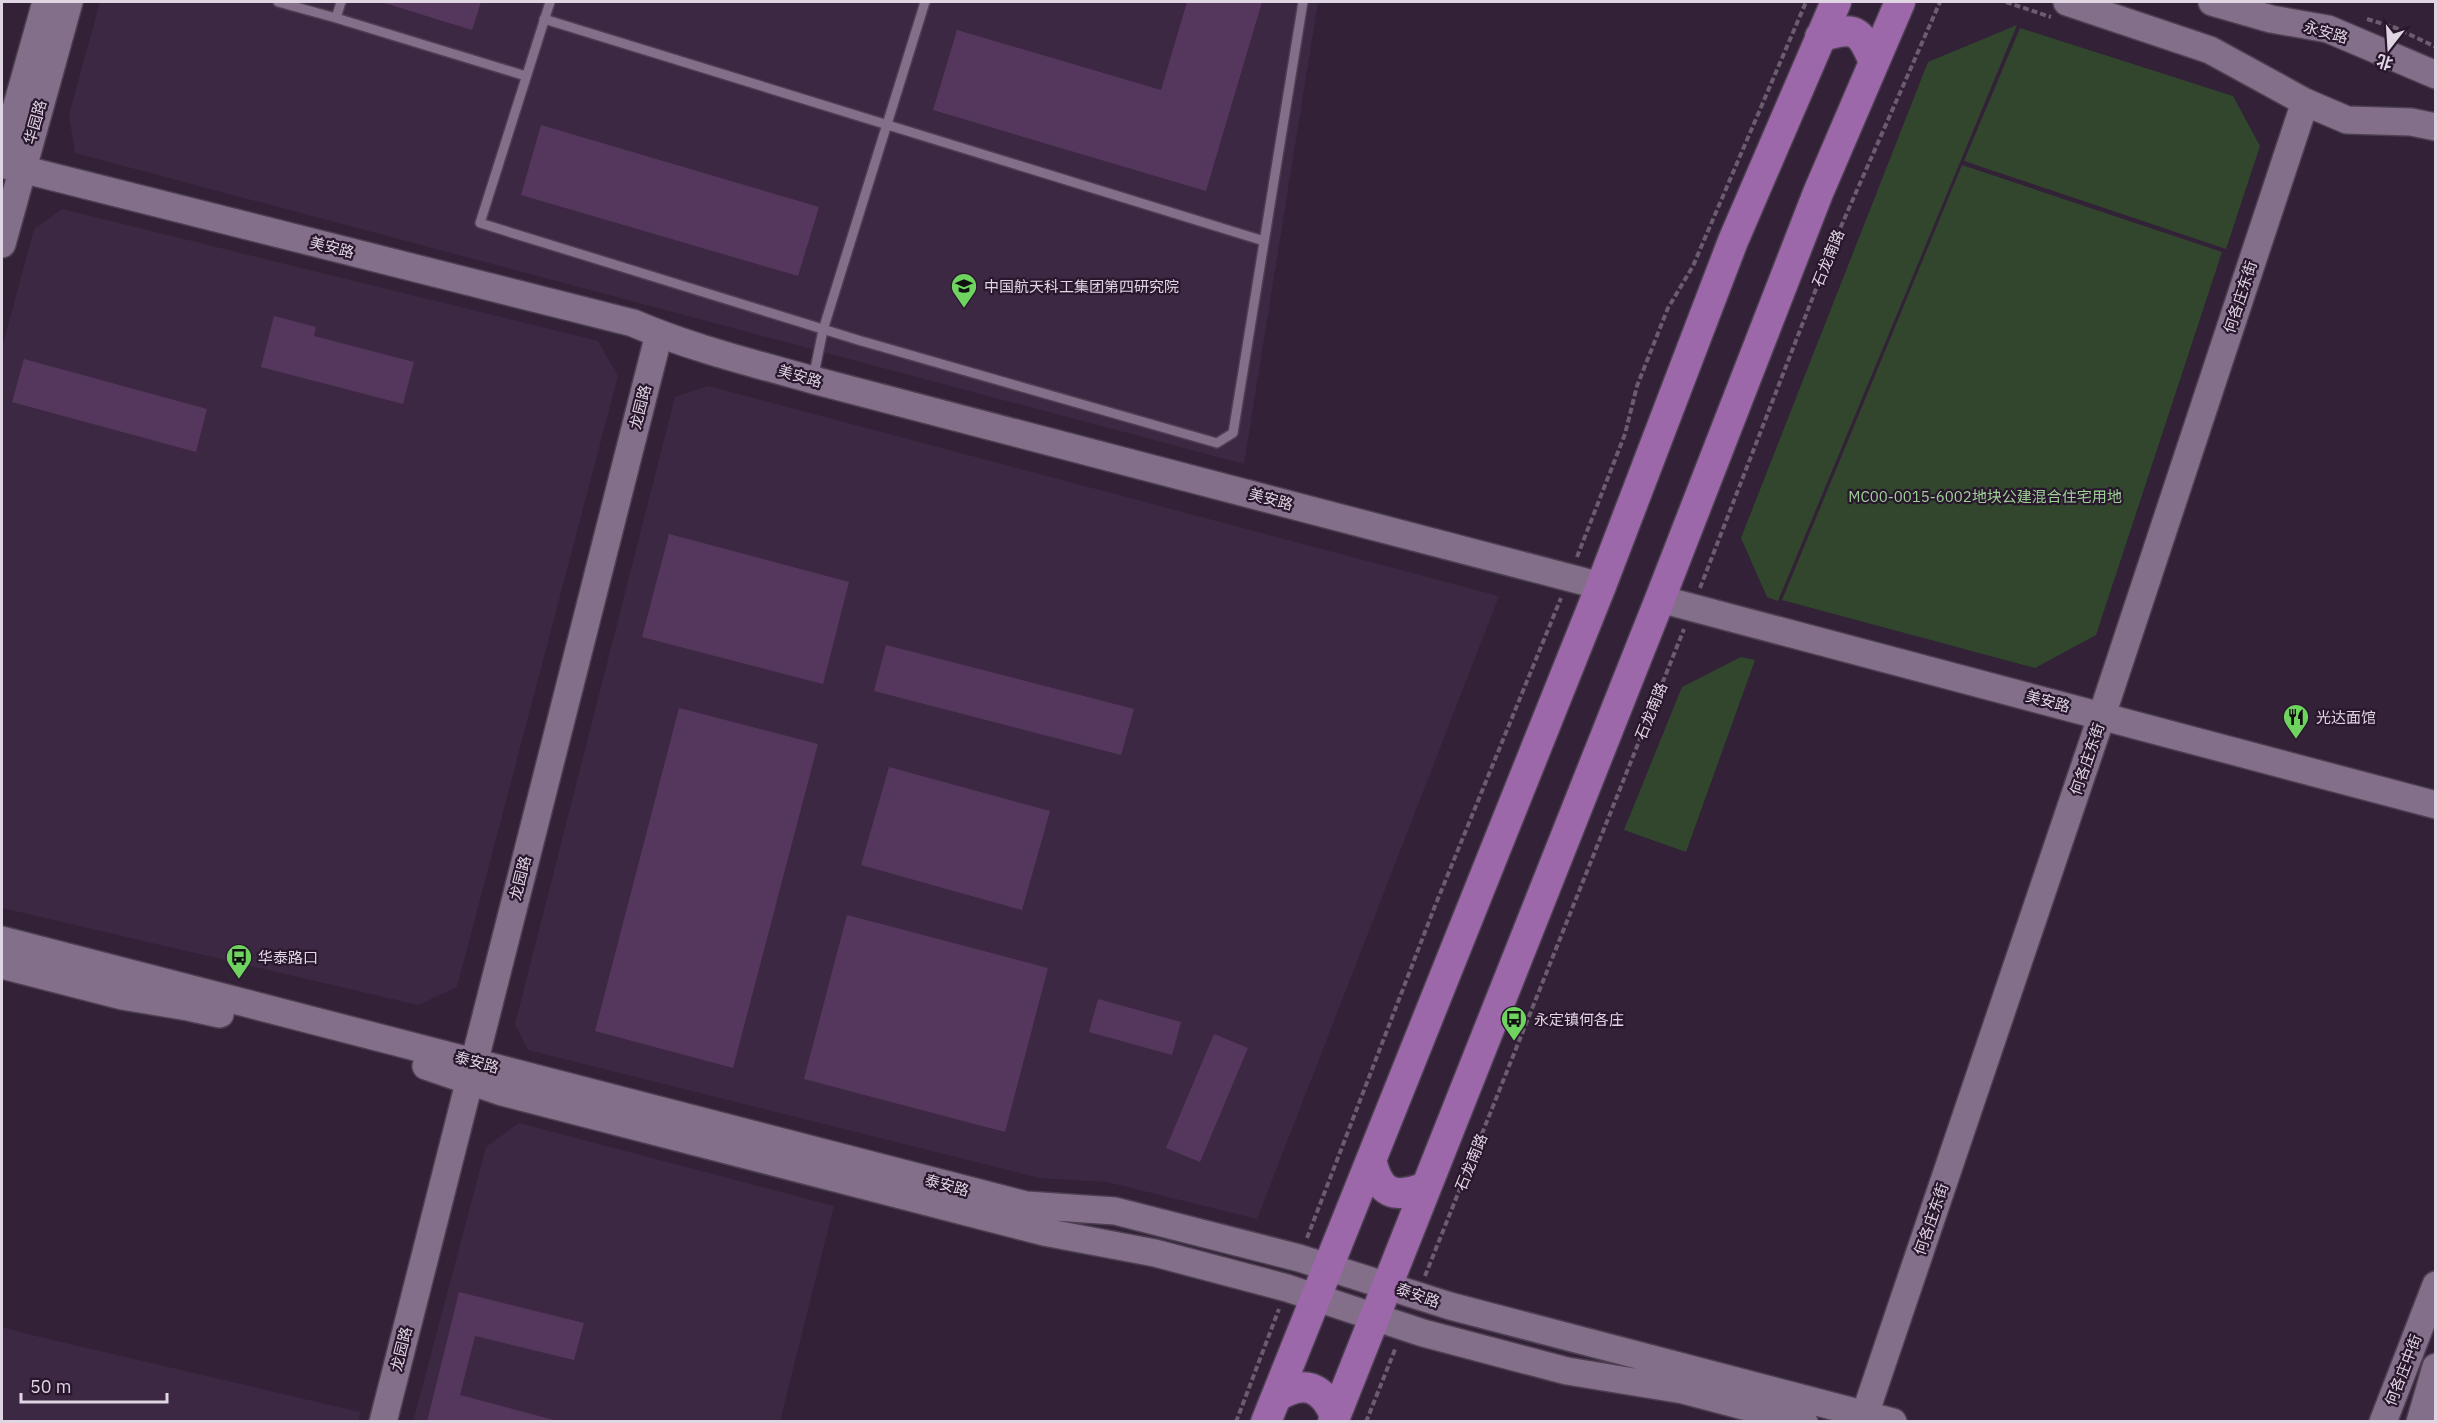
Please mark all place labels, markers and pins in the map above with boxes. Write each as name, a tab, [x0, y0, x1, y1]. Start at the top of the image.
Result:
school or university icon: 中国航天科工集团第四研究院	[949, 271, 979, 309]
place label: 中国航天科工集团第四研究院	[984, 277, 1179, 296]
restaurant icon: 光达面馆	[2281, 702, 2311, 740]
place label: 光达面馆	[2316, 708, 2376, 727]
bus stop icon: 华泰路口	[224, 942, 254, 980]
place label: 华泰路口	[258, 948, 318, 967]
bus stop icon: 永定镇何各庄	[1499, 1004, 1529, 1042]
place label: 永定镇何各庄	[1534, 1010, 1624, 1029]

